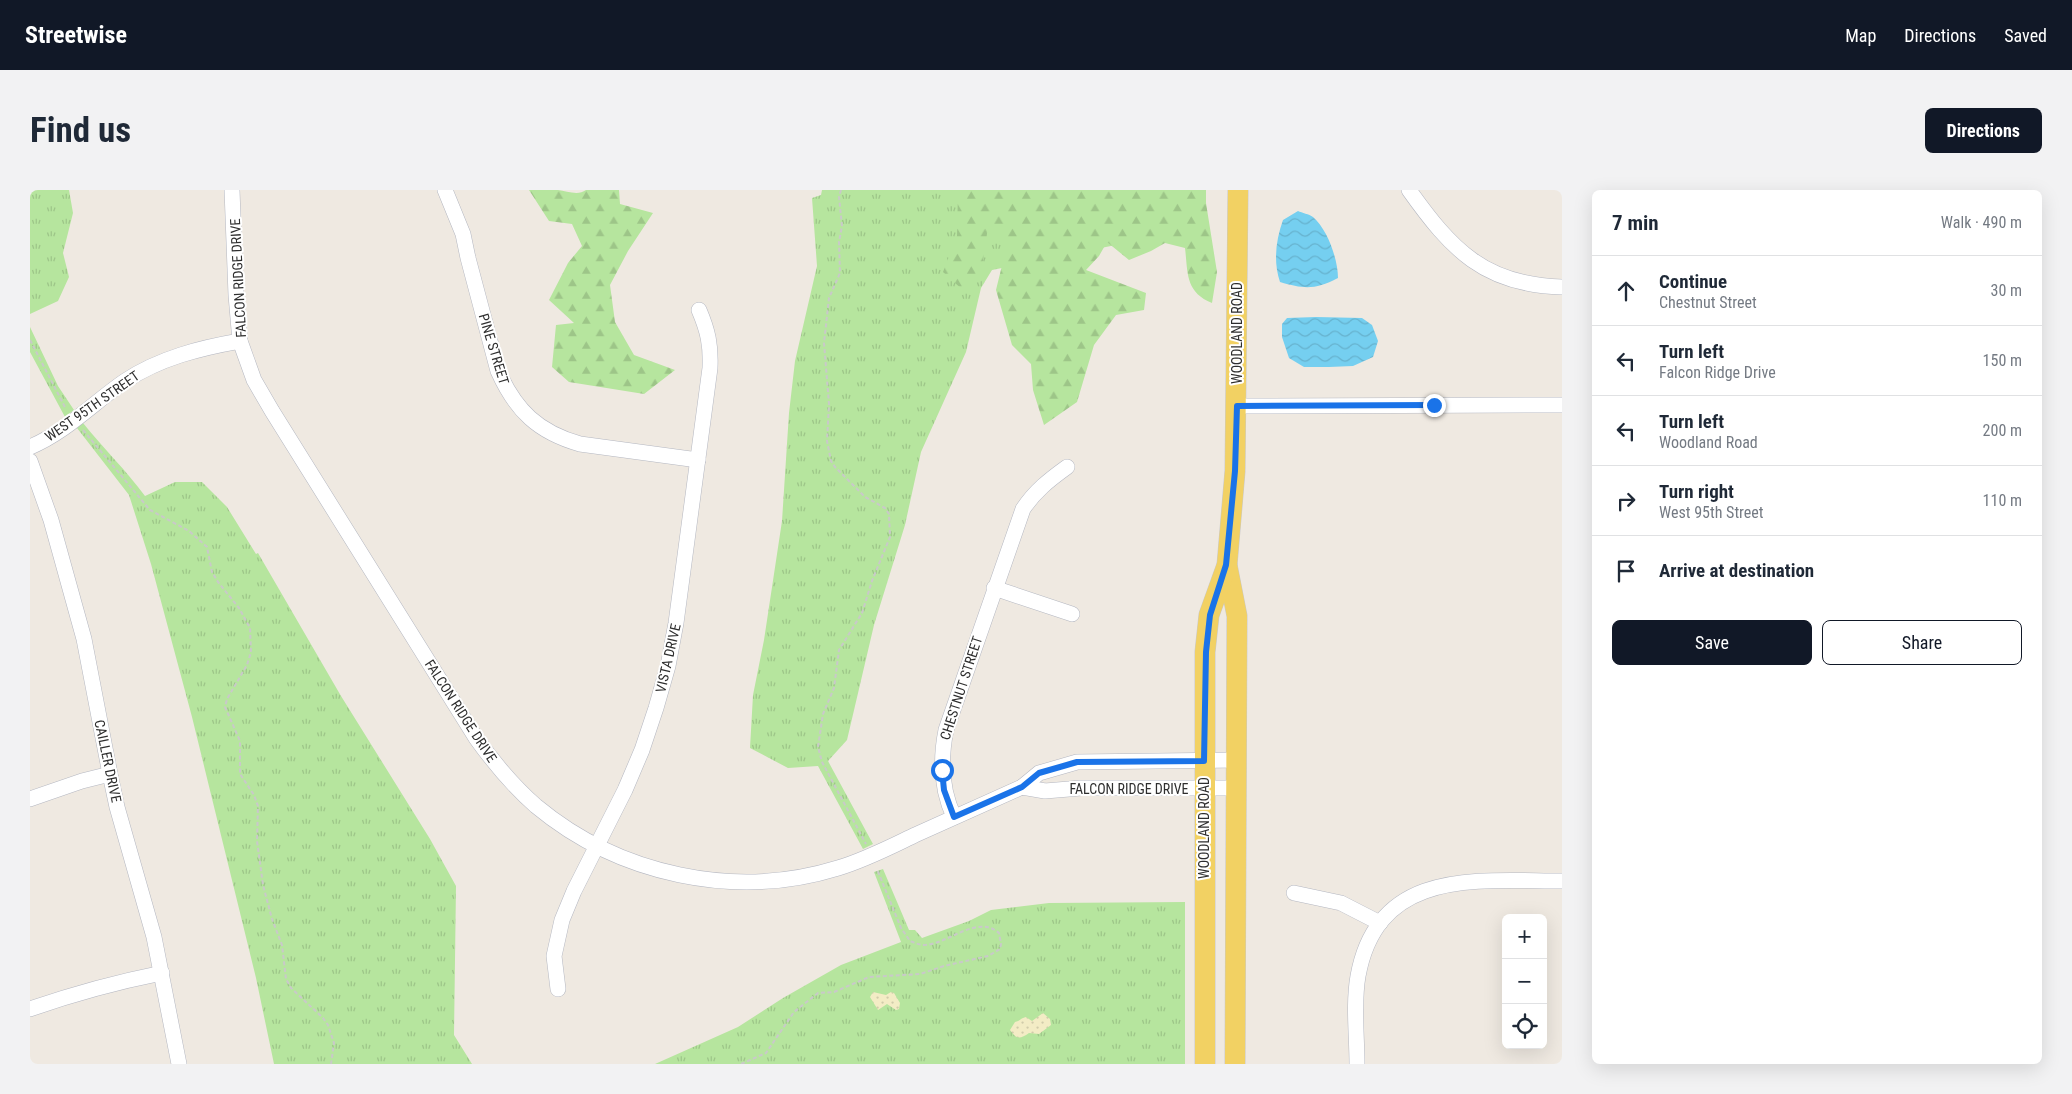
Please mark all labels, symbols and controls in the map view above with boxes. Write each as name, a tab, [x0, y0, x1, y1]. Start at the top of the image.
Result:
text: Streetwise	[25, 21, 127, 49]
text: Map	[1845, 25, 1876, 46]
text: Directions	[1904, 25, 1976, 46]
text: Saved	[2004, 25, 2047, 46]
button: Directions	[1925, 108, 2042, 153]
text: Find us	[30, 110, 131, 151]
text: 7 min	[1612, 211, 1659, 235]
text: Walk · 490 m	[1941, 213, 2022, 232]
street label: FALCON RIDGE DRIVE	[227, 218, 249, 338]
text: Continue	[1659, 270, 1727, 293]
icon: ahead	[1612, 277, 1640, 305]
text: 30 m	[1990, 281, 2022, 300]
street label: WOODLAND ROAD	[1229, 282, 1245, 384]
text: Chestnut Street	[1659, 293, 1757, 312]
street label: PINE STREET	[476, 312, 512, 386]
text: Turn left	[1659, 340, 1724, 363]
icon: left	[1612, 347, 1640, 375]
text: 150 m	[1983, 351, 2022, 370]
text: Falcon Ridge Drive	[1659, 363, 1776, 382]
street label: WEST 95TH STREET	[42, 367, 142, 445]
route end	[1423, 394, 1446, 417]
text: Turn left	[1659, 410, 1724, 433]
icon: left	[1612, 417, 1640, 445]
text: 200 m	[1983, 421, 2022, 440]
text: Woodland Road	[1659, 433, 1758, 452]
text: Turn right	[1659, 480, 1734, 503]
icon: right	[1612, 487, 1640, 515]
text: 110 m	[1983, 491, 2022, 510]
text: West 95th Street	[1659, 503, 1764, 522]
icon: arrive	[1612, 557, 1640, 585]
text: Arrive at destination	[1659, 559, 1814, 582]
button: Save	[1612, 620, 1812, 665]
button: Share	[1822, 620, 2022, 665]
street label: VISTA DRIVE	[652, 622, 684, 694]
street label: CHESTNUT STREET	[937, 634, 985, 742]
street label: FALCON RIDGE DRIVE	[422, 657, 500, 765]
street label: CAILLER DRIVE	[91, 718, 125, 804]
route start	[931, 759, 954, 782]
street label: WOODLAND ROAD	[1196, 777, 1212, 879]
street label: FALCON RIDGE DRIVE	[1069, 781, 1189, 797]
map controls	[1502, 914, 1547, 1049]
button: +	[1502, 914, 1547, 959]
button: −	[1502, 959, 1547, 1004]
button: locate	[1502, 1004, 1547, 1049]

